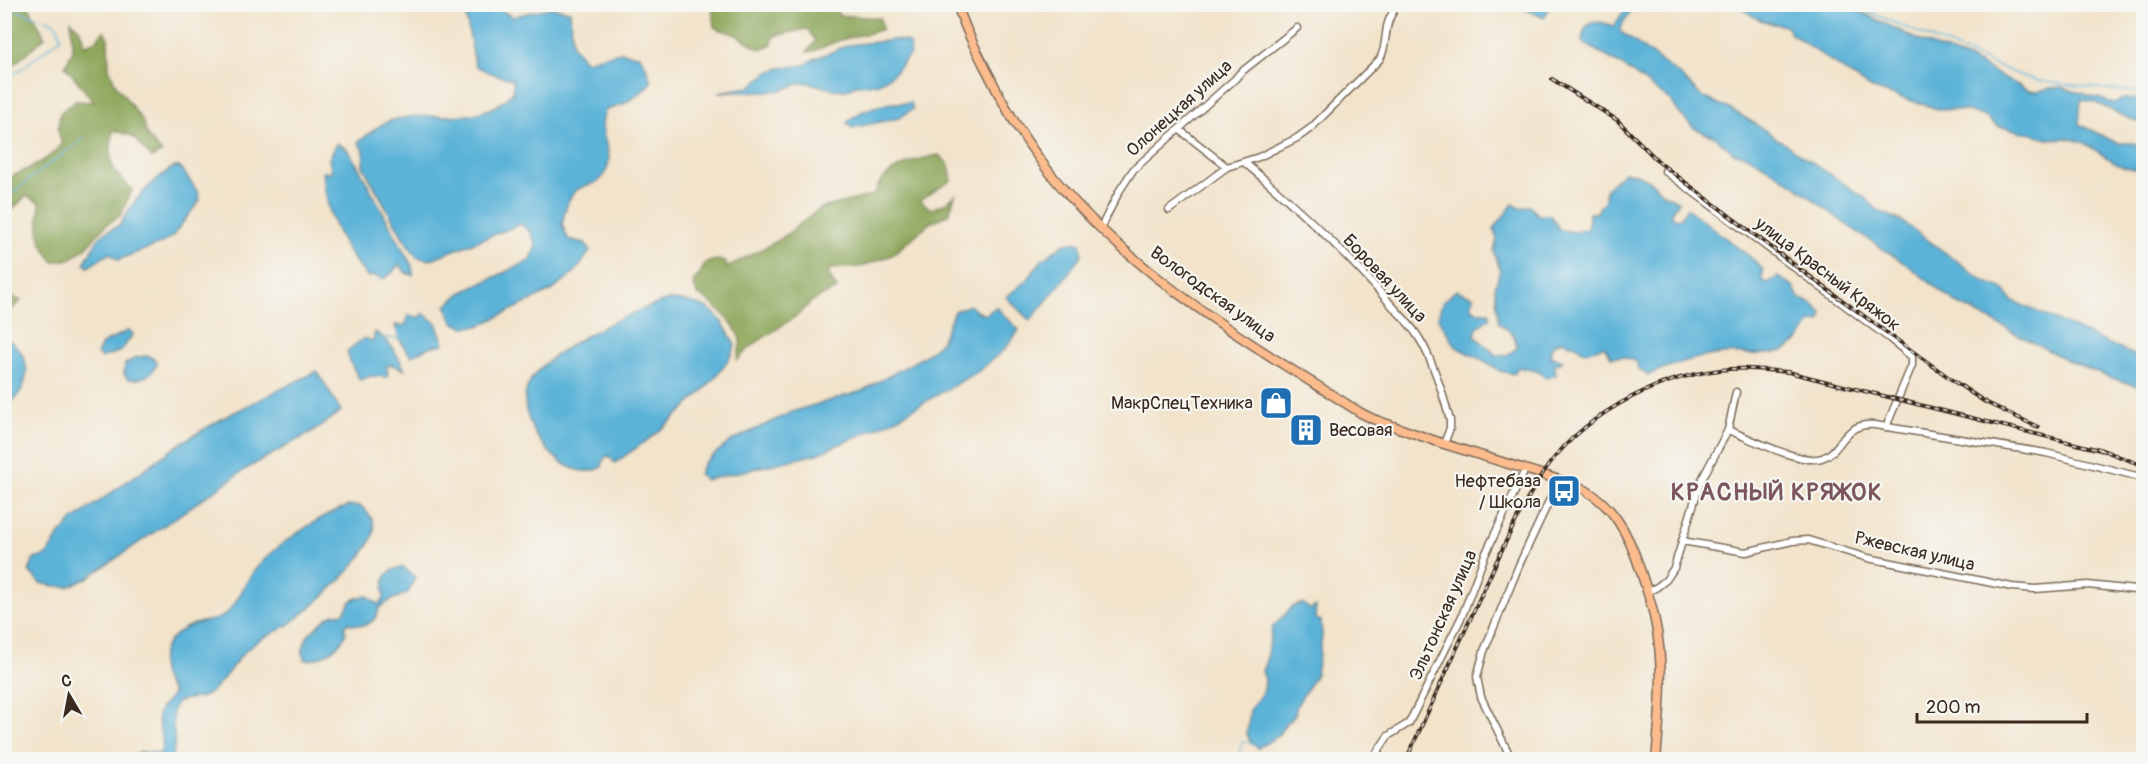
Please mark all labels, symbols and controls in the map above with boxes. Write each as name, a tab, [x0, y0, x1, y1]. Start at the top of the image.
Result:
street label: Олонецкая улица	[1122, 55, 1237, 162]
street label: улица Красный Кряжок	[1750, 212, 1905, 337]
street label: Боровая улица	[1338, 229, 1432, 328]
street label: Вологодская улица	[1145, 241, 1280, 348]
shop icon: МакрСпецТехника	[1258, 385, 1294, 421]
place label: МакрСпецТехника	[1111, 392, 1253, 415]
building icon: Весовая	[1288, 412, 1324, 448]
place label: Весовая	[1329, 419, 1393, 442]
place label: Нефтебаза / Школа	[1454, 470, 1541, 514]
bus stop icon: Нефтебаза / Школа	[1546, 473, 1582, 509]
district label: КРАСНЫЙ КРЯЖОК	[1671, 478, 1883, 507]
street label: Ржевская улица	[1853, 527, 1977, 576]
street label: Эльтонская улица	[1404, 546, 1482, 684]
north arrow	[39, 665, 99, 725]
text: С	[60, 670, 73, 692]
scale bar	[1917, 686, 2086, 724]
text: 200 m	[1926, 696, 1981, 719]

